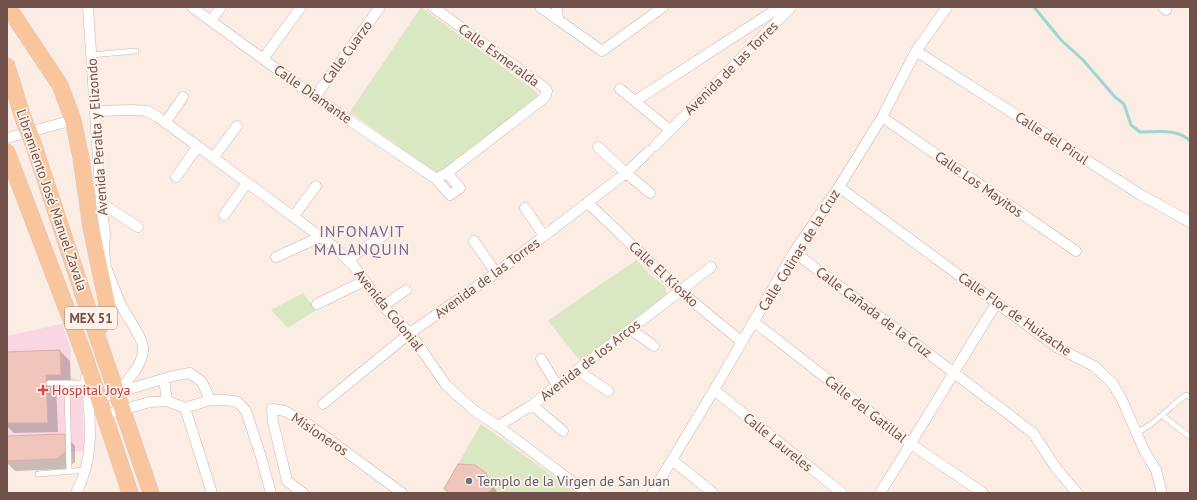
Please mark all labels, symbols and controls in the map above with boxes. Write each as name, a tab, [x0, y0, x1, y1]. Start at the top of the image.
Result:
street label: Calle Cuarzo	[318, 17, 376, 87]
street label: Avenida de las Torres	[680, 17, 782, 119]
street label: Calle Esmeralda	[455, 20, 543, 90]
street label: Avenida Peralta y Elizondo	[83, 58, 111, 216]
street label: Calle Diamante	[270, 60, 356, 128]
street label: Libramiento José Manuel Zavala	[12, 107, 92, 293]
street label: Calle del Pirul	[1012, 108, 1092, 168]
street label: Calle Los Mayitos	[931, 147, 1027, 221]
street label: Calle Colinas de la Cruz	[754, 186, 844, 314]
district label: INFONAVIT MALANQUIN	[314, 221, 410, 259]
street label: Avenida de las Torres	[431, 234, 543, 322]
street label: Calle El Kiosko	[625, 237, 703, 311]
street label: Calle Cañada de la Cruz	[812, 262, 936, 362]
street label: Avenida Colonial	[351, 265, 427, 355]
street label: Calle Flor de Huizache	[955, 268, 1075, 360]
road number: MEX 51	[65, 307, 117, 329]
street label: Avenida de los Arcos	[536, 315, 644, 405]
street label: Calle del Gatillal	[821, 371, 911, 447]
place label: Hospital Joya	[52, 381, 131, 399]
marker: Hospital Joya	[37, 384, 49, 396]
street label: Misioneros	[288, 408, 352, 460]
street label: Calle Laureles	[740, 409, 816, 476]
place label: Templo de la Virgen de San Juan	[477, 472, 670, 490]
marker: Templo de la Virgen de San Juan	[464, 476, 474, 486]

